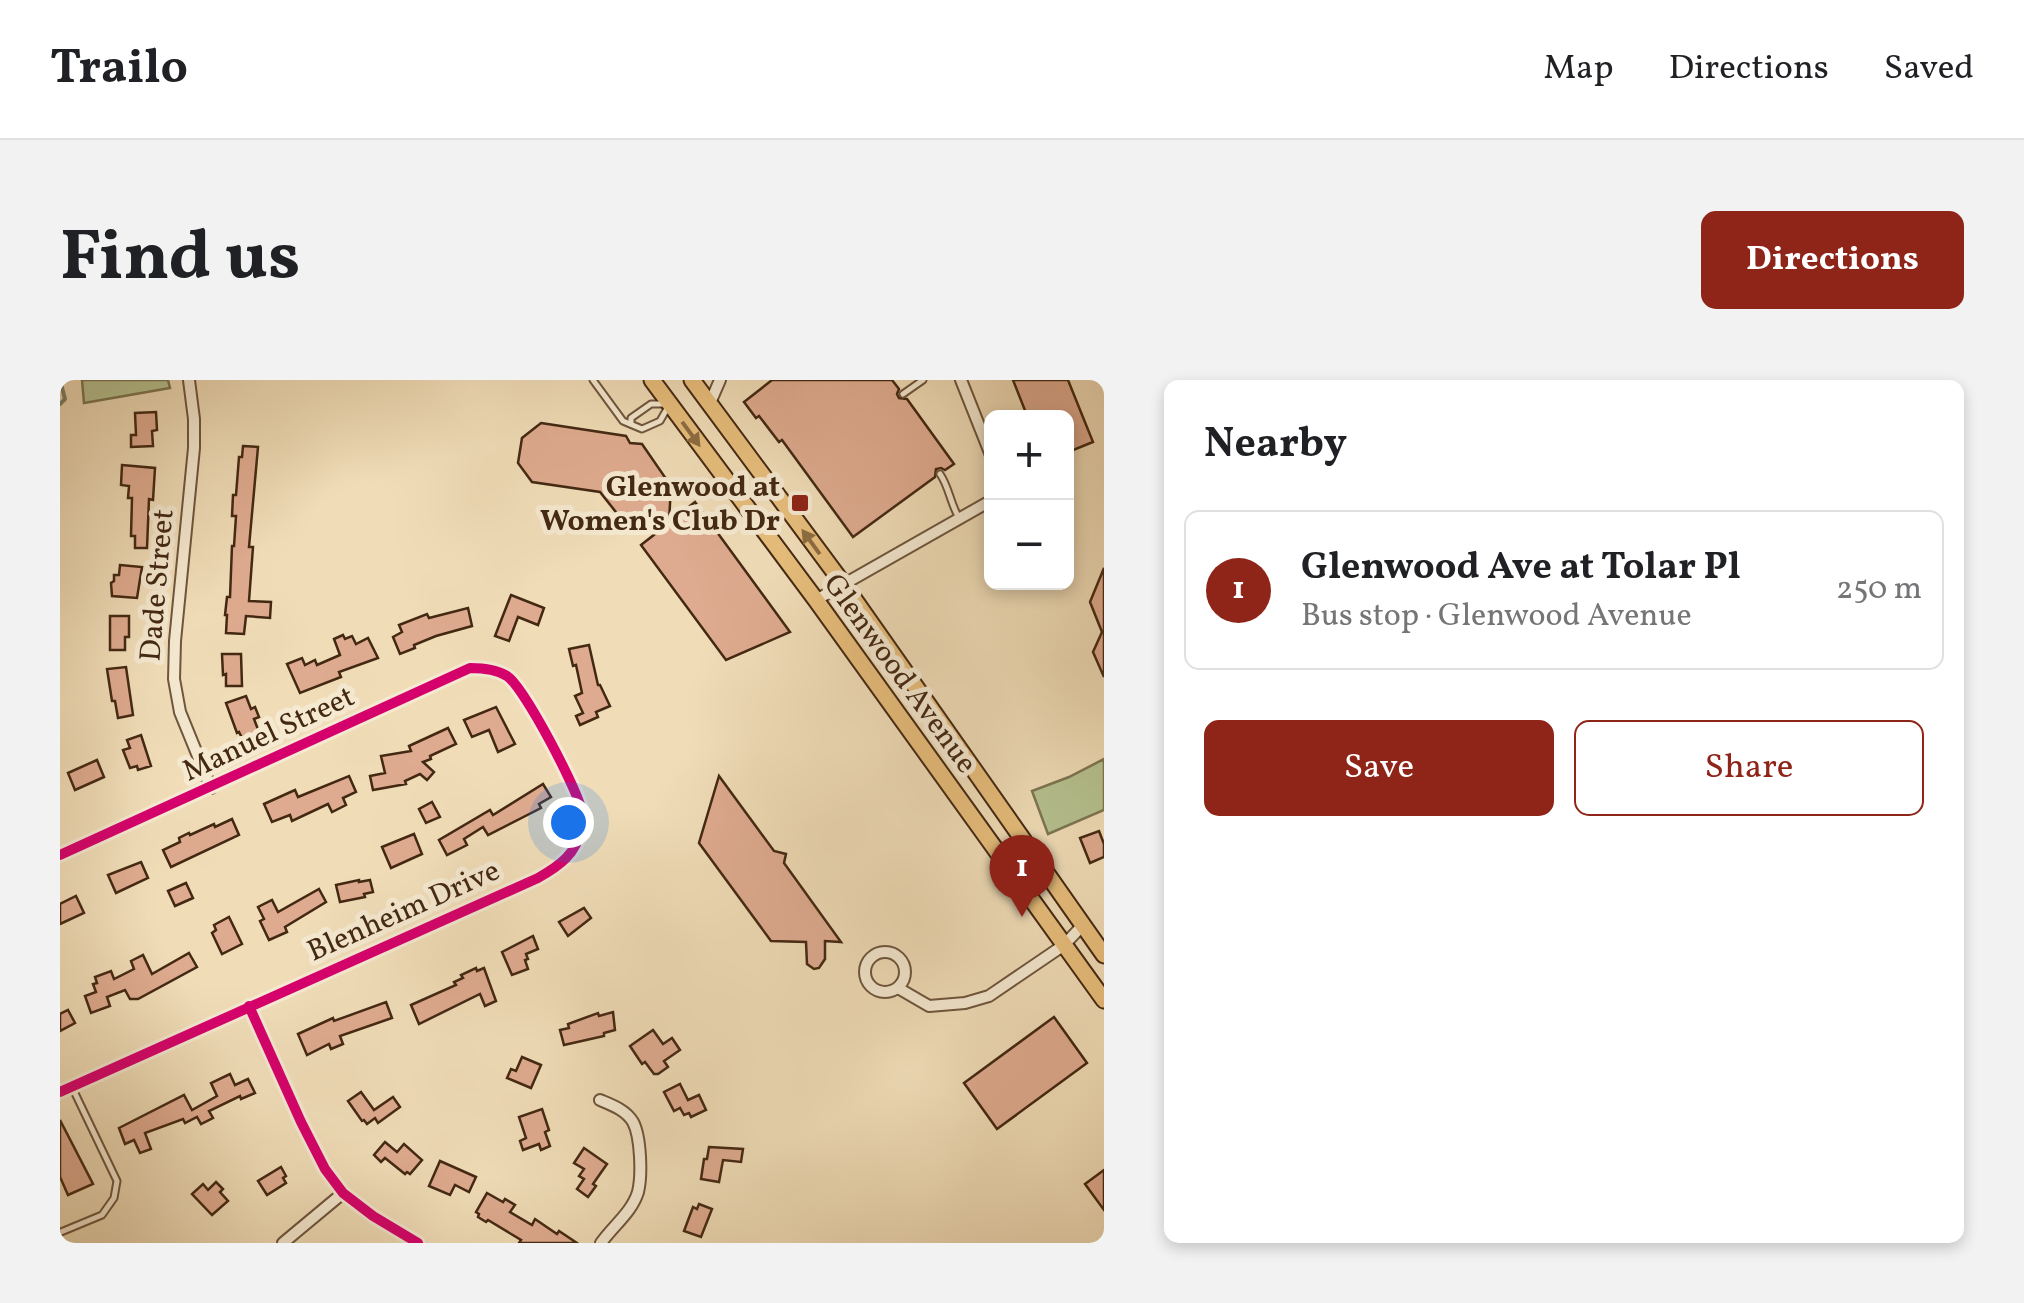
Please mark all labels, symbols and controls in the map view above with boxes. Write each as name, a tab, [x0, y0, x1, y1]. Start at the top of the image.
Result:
text: Trailo	[50, 36, 188, 103]
text: Map	[1543, 45, 1614, 93]
text: Directions	[1669, 45, 1829, 93]
text: Saved	[1884, 45, 1974, 93]
text: Find us	[60, 211, 300, 309]
button: Directions	[1701, 211, 1964, 309]
map controls	[984, 410, 1074, 590]
button: +	[984, 410, 1074, 500]
text: Nearby	[1204, 416, 1347, 475]
one-way arrow	[681, 421, 701, 447]
place label: Glenwood at Women's Club Dr	[540, 467, 780, 543]
marker: Glenwood at Women's Club Dr	[789, 492, 811, 514]
button: −	[984, 500, 1074, 590]
street label: Dade Street	[130, 507, 186, 663]
one-way arrow	[801, 528, 821, 555]
text: Glenwood Ave at Tolar Pl	[1301, 542, 1741, 595]
street label: Glenwood Avenue	[813, 566, 986, 783]
text: 1	[1232, 568, 1245, 612]
text: 250 m	[1836, 568, 1922, 612]
text: Bus stop · Glenwood Avenue	[1301, 595, 1692, 639]
street label: Manuel Street	[176, 677, 362, 793]
button: Save	[1204, 720, 1554, 816]
button: Share	[1574, 720, 1924, 816]
your location	[543, 797, 594, 848]
pin: 1	[990, 834, 1054, 917]
street label: Blenheim Drive	[301, 851, 507, 973]

